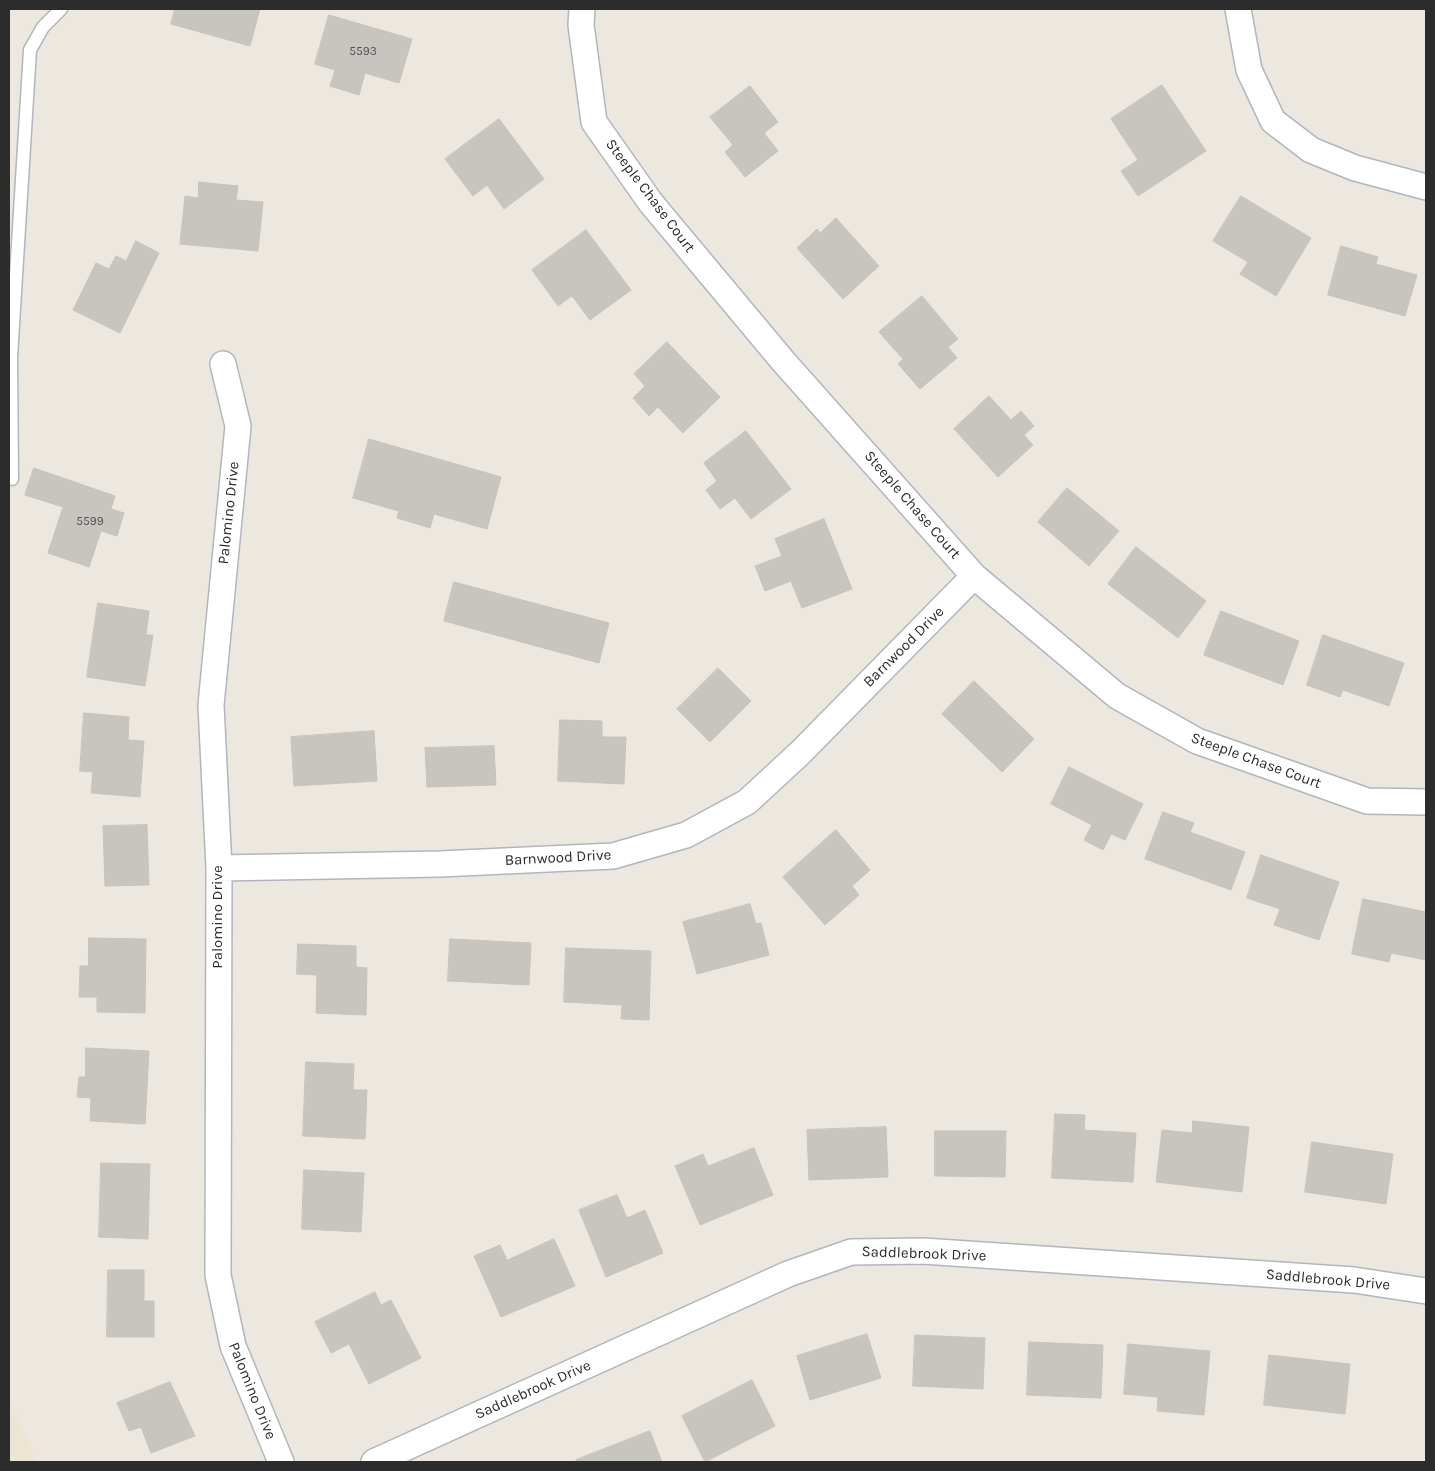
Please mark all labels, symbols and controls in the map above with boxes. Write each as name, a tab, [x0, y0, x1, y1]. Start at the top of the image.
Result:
house number: 5593	[349, 45, 377, 59]
street label: Steeple Chase Court	[601, 136, 699, 256]
street label: Steeple Chase Court	[860, 447, 964, 563]
street label: Palomino Drive	[215, 461, 243, 565]
house number: 5599	[76, 515, 104, 529]
street label: Barnwood Drive	[860, 603, 948, 691]
street label: Steeple Chase Court	[1188, 729, 1324, 793]
street label: Barnwood Drive	[504, 846, 612, 870]
street label: Palomino Drive	[209, 865, 227, 969]
street label: Saddlebrook Drive	[861, 1243, 987, 1265]
street label: Saddlebrook Drive	[1265, 1266, 1391, 1294]
street label: Palomino Drive	[224, 1340, 280, 1442]
street label: Saddlebrook Drive	[472, 1356, 594, 1424]

